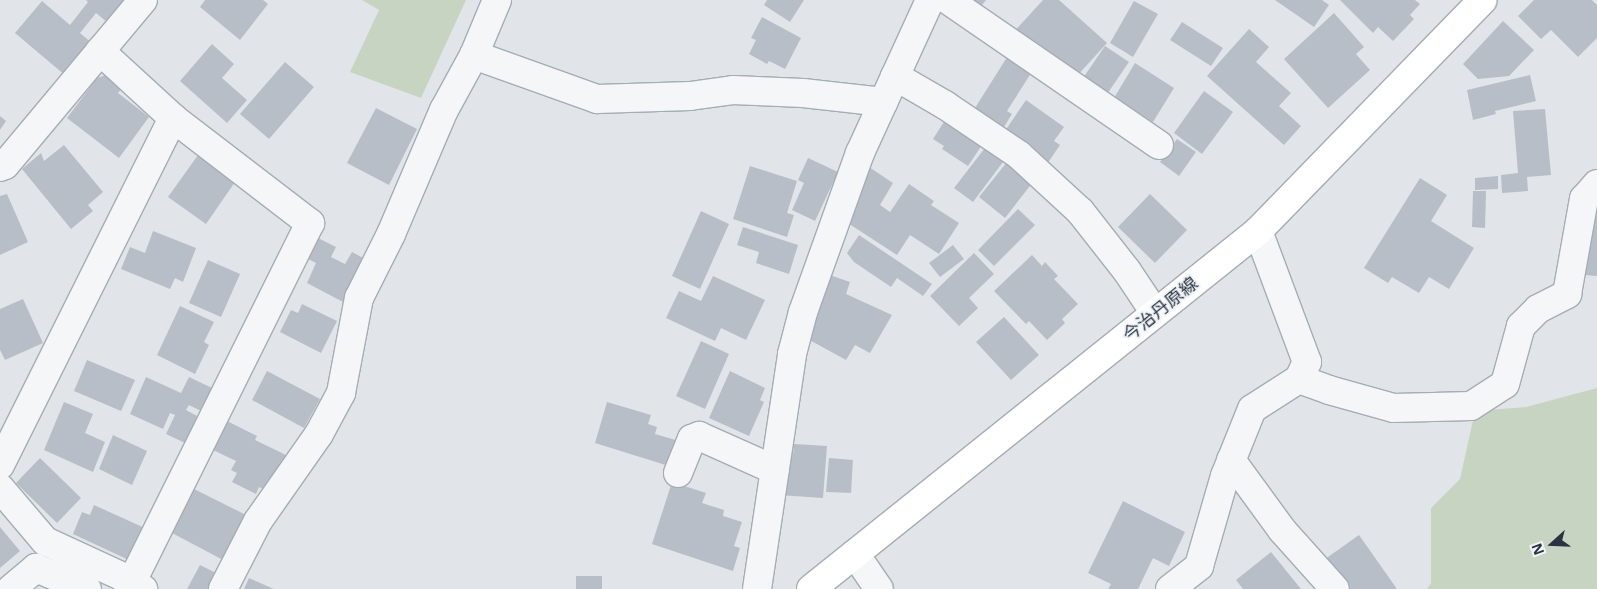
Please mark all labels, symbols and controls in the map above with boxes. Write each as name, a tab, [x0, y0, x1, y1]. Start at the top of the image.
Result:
street label: 今治丹原線	[1118, 272, 1202, 346]
north arrow	[1527, 519, 1577, 569]
text: N	[1527, 541, 1548, 558]

